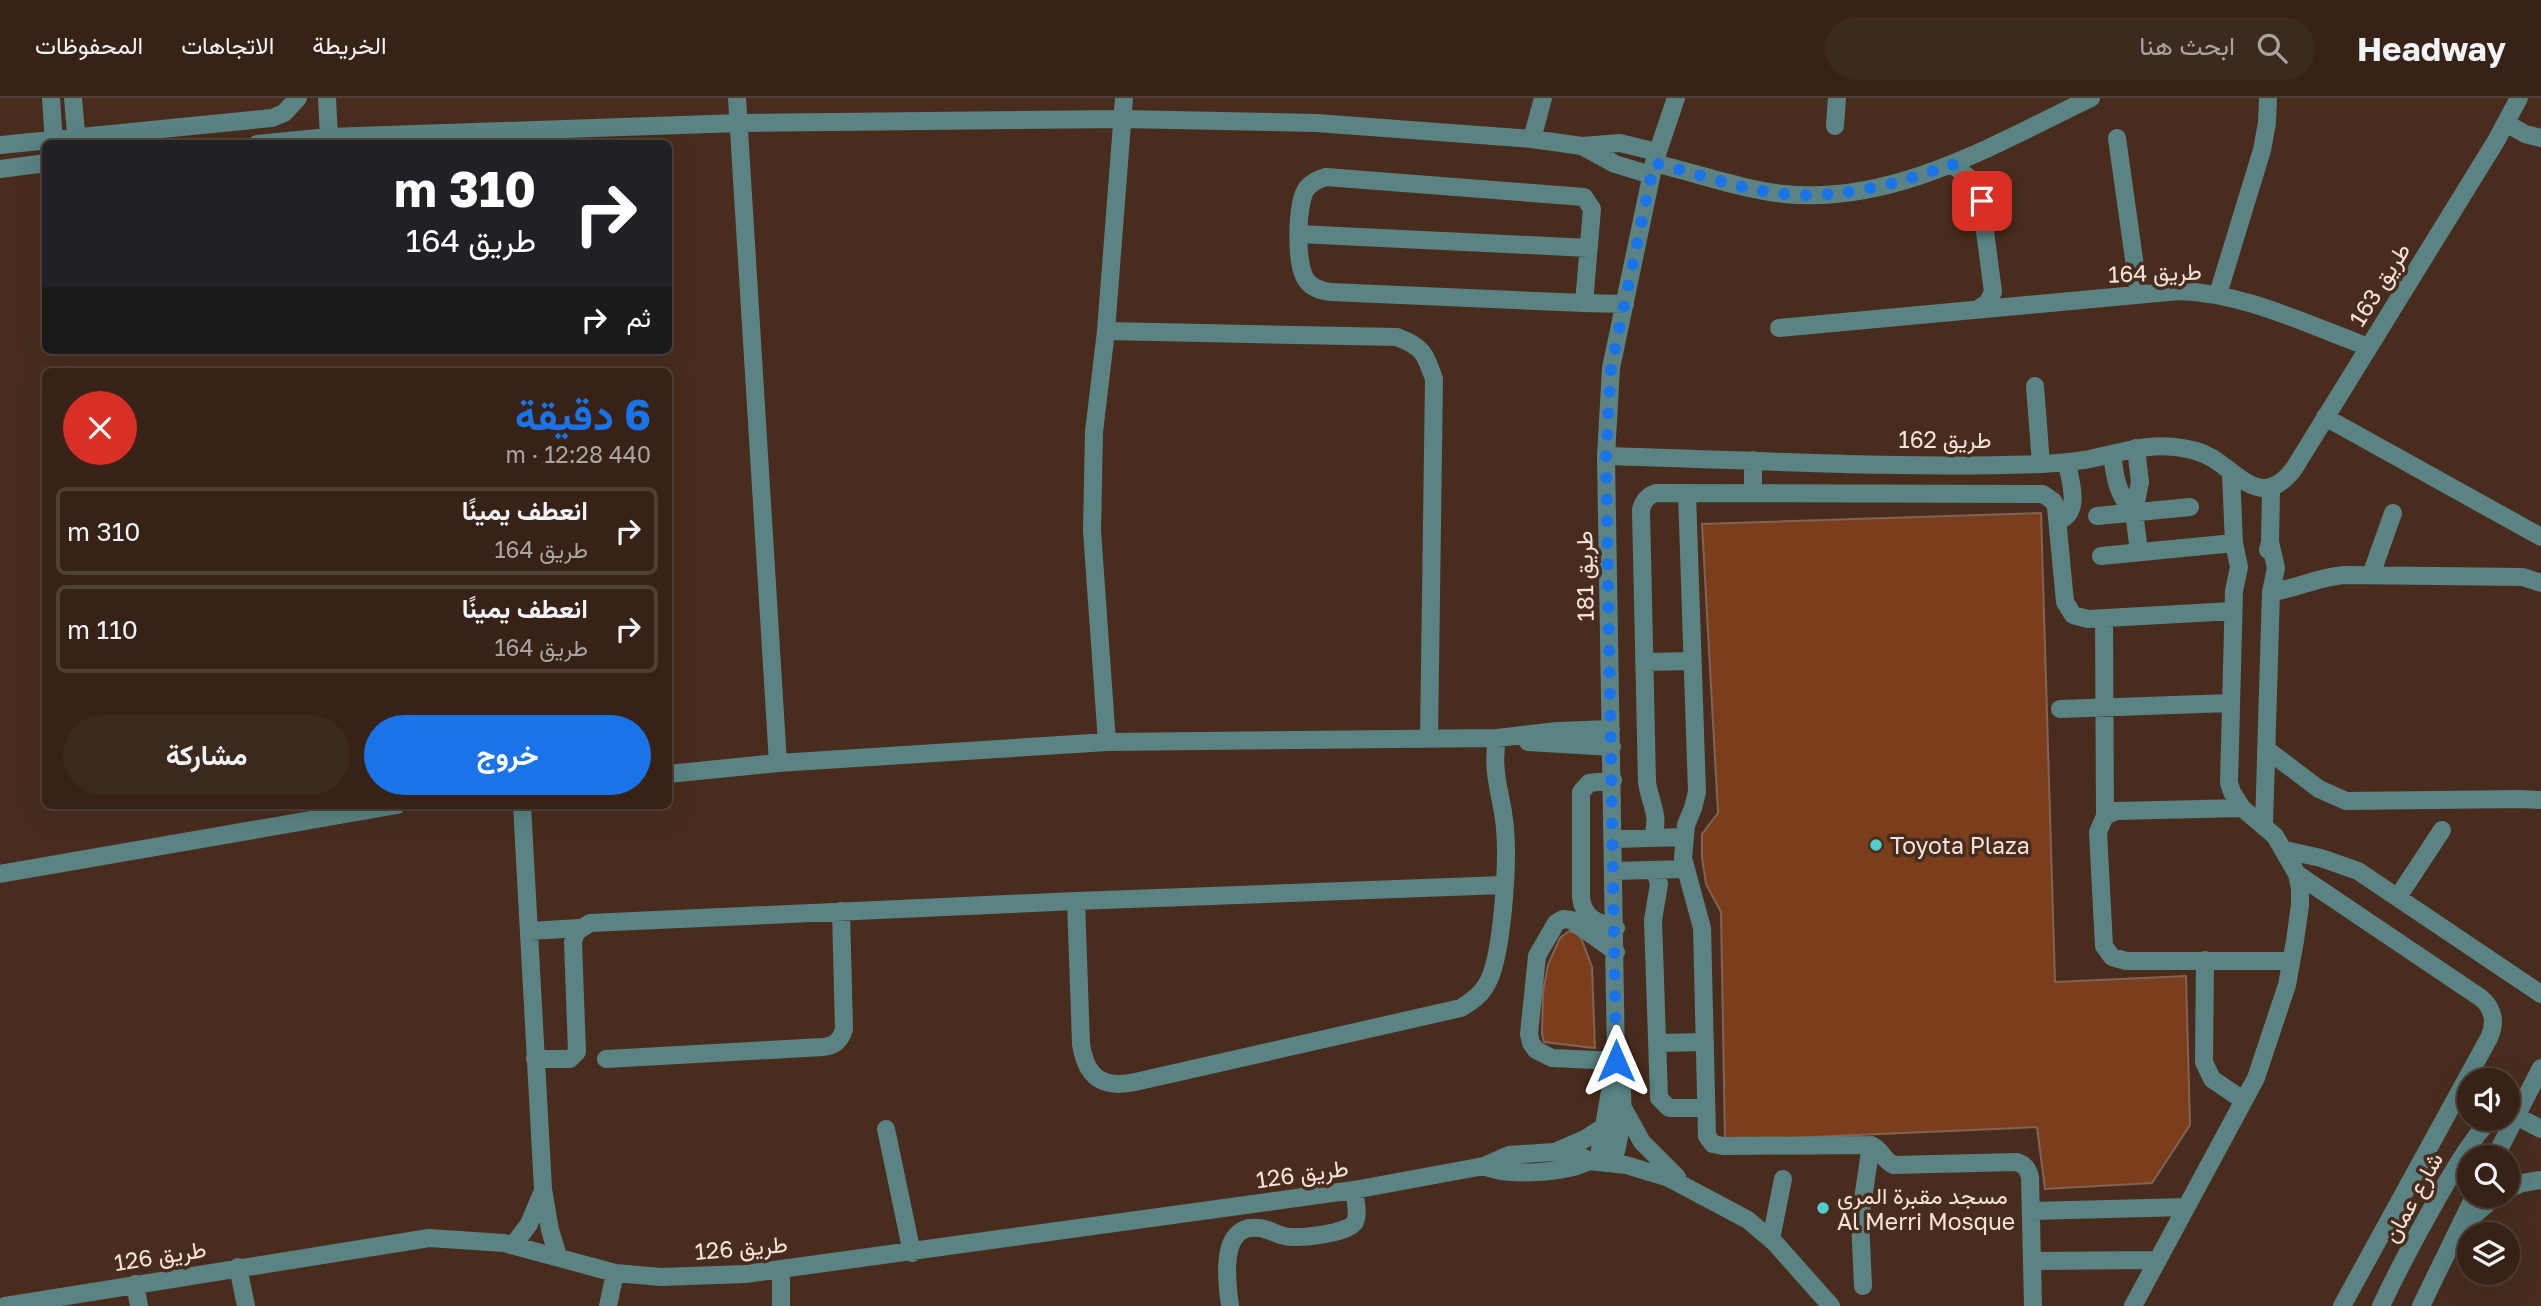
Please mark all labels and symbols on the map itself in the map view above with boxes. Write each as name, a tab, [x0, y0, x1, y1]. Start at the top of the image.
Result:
pin	[1952, 171, 2012, 231]
street label: طريق 163	[2342, 237, 2417, 332]
street label: طريق 164	[2108, 256, 2202, 290]
street label: طريق 162	[1899, 425, 1991, 455]
street label: طريق 181	[1569, 530, 1601, 622]
place label: Toyota Plaza	[1890, 831, 2030, 859]
marker: Toyota Plaza	[1868, 837, 1884, 853]
position arrow	[1579, 1024, 1653, 1098]
street label: شارع عمان	[2376, 1147, 2451, 1248]
street label: طريق 126	[1254, 1153, 1350, 1195]
place label: مسجد مقبرة المري Al Merri Mosque	[1837, 1181, 2015, 1235]
marker: مسجد مقبرة المري Al Merri Mosque	[1815, 1200, 1831, 1216]
street label: طريق 126	[693, 1229, 789, 1267]
street label: طريق 126	[112, 1234, 208, 1278]

